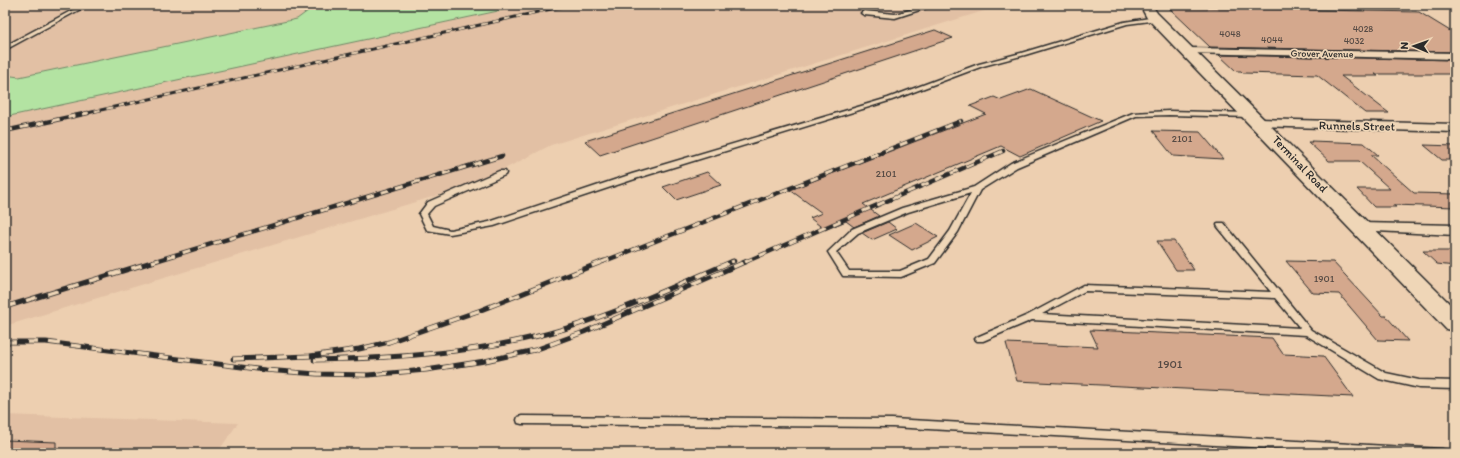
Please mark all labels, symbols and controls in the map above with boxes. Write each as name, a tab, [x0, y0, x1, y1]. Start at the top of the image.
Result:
house number: 4028	[1353, 23, 1373, 34]
north arrow	[1394, 26, 1434, 66]
house number: 4048	[1219, 28, 1241, 39]
house number: 4044	[1261, 34, 1283, 45]
house number: 4032	[1344, 35, 1365, 46]
text: N	[1398, 42, 1411, 50]
street label: Grover Avenue	[1290, 46, 1354, 61]
street label: Runnels Street	[1319, 118, 1396, 134]
house number: 2101	[1172, 132, 1193, 145]
street label: Terminal Road	[1269, 133, 1331, 196]
house number: 2101	[876, 167, 897, 180]
house number: 1901	[1314, 272, 1335, 285]
house number: 1901	[1158, 357, 1183, 371]

